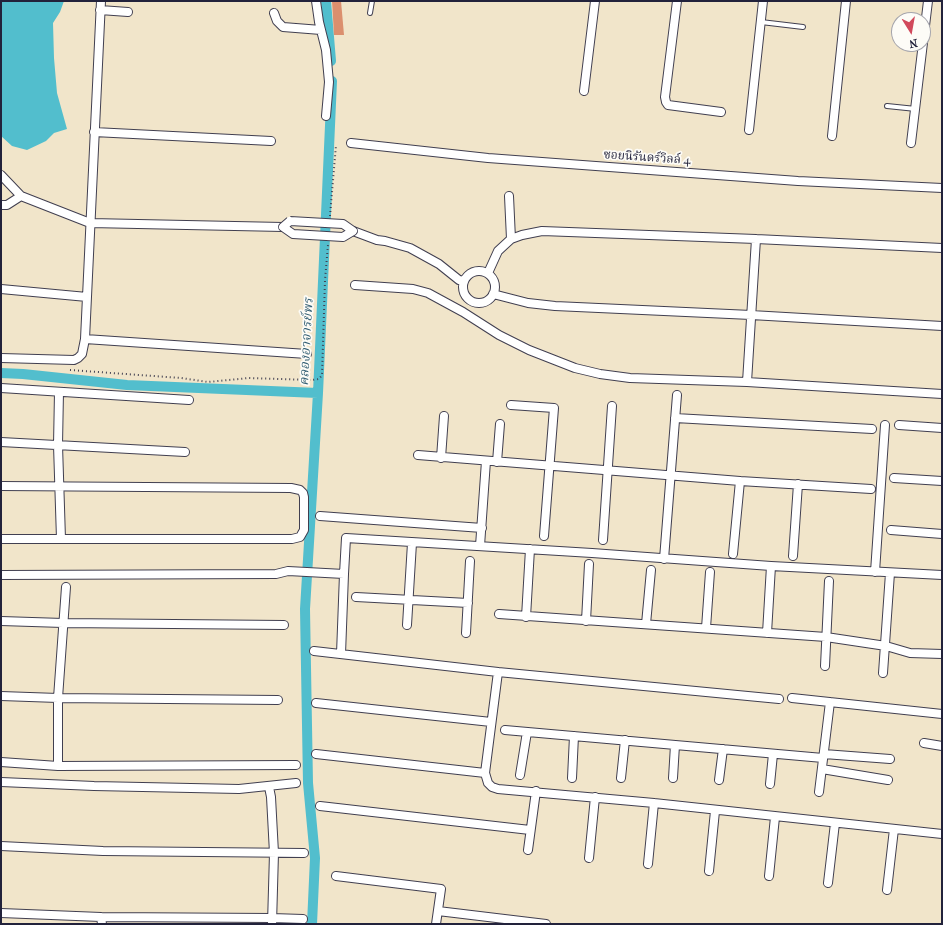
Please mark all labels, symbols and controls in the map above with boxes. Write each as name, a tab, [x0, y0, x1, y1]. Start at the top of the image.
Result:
north arrow	[891, 12, 931, 52]
text: N	[908, 36, 919, 50]
street label: ซอยนิรันดร์วิลล์ 4	[603, 148, 691, 168]
water label: คลองอาจารย์พร	[297, 298, 317, 386]

